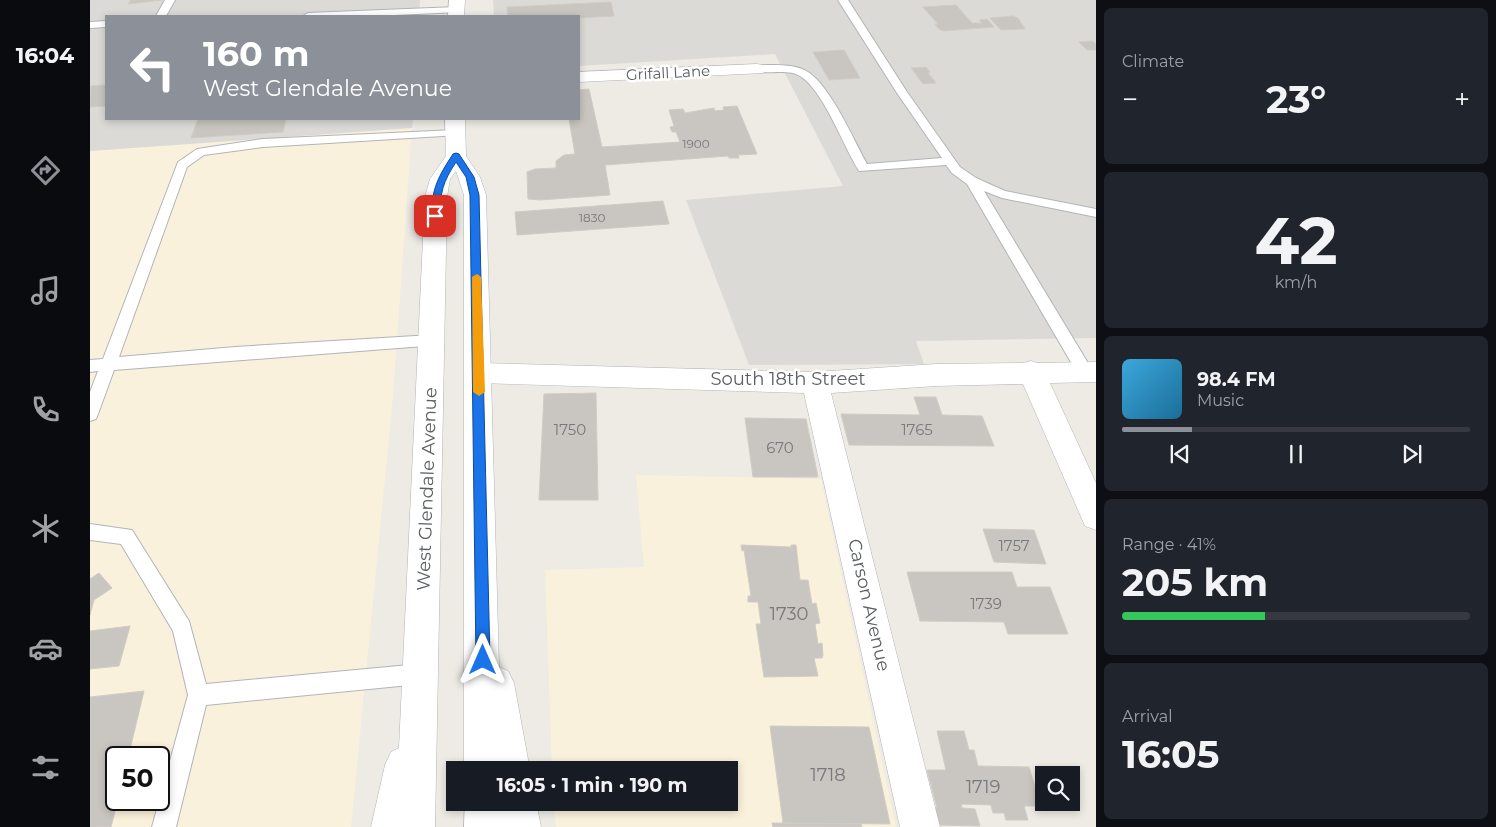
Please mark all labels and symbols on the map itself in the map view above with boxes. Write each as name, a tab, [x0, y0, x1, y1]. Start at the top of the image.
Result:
street label: Grifall Lane	[625, 61, 711, 84]
house number: 1900	[682, 136, 710, 151]
pin	[414, 195, 456, 237]
house number: 1830	[579, 210, 605, 225]
street label: South 18th Street	[710, 368, 866, 390]
street label: West Glendale Avenue	[412, 387, 442, 591]
house number: 1750	[554, 420, 586, 439]
house number: 1765	[901, 420, 933, 439]
house number: 670	[766, 438, 794, 457]
house number: 1757	[998, 536, 1030, 555]
street label: Carson Avenue	[843, 537, 895, 674]
house number: 1739	[970, 594, 1002, 613]
house number: 1730	[769, 603, 809, 625]
position arrow	[456, 633, 508, 685]
speed limit sign: 50	[105, 746, 170, 811]
house number: 1718	[810, 764, 846, 786]
house number: 1719	[966, 776, 1000, 798]

